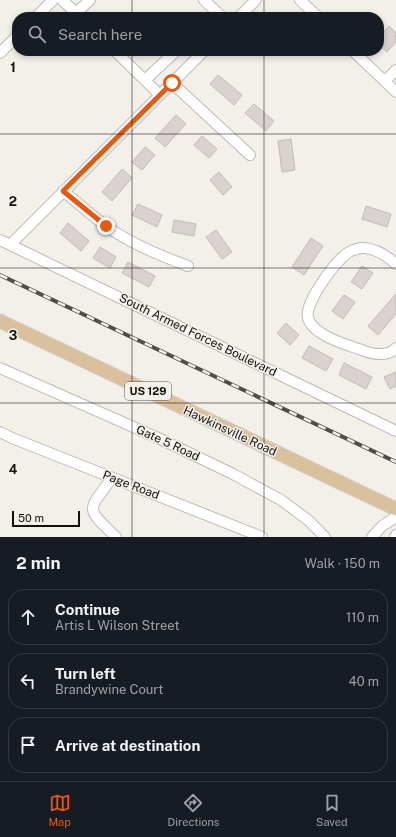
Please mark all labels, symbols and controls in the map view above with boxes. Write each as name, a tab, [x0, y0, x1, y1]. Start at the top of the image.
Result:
search box	[12, 12, 384, 56]
icon: search	[26, 23, 48, 45]
text: Search here	[58, 26, 142, 43]
text: 1	[10, 60, 16, 75]
route start	[163, 74, 181, 92]
text: 2	[9, 194, 17, 209]
route end	[97, 217, 115, 235]
street label: South Armed Forces Boulevard	[117, 291, 279, 379]
text: 3	[9, 328, 18, 343]
road number: US 129	[125, 382, 171, 400]
street label: Hawkinsville Road	[181, 403, 279, 459]
street label: Gate 5 Road	[134, 422, 202, 464]
text: 4	[9, 462, 18, 477]
street label: Page Road	[101, 468, 161, 502]
scale bar	[12, 509, 80, 528]
text: 50 m	[18, 512, 44, 524]
text: 2 min	[16, 553, 61, 573]
text: Walk · 150 m	[305, 556, 380, 571]
text: Continue	[55, 601, 120, 618]
icon: ahead	[17, 606, 39, 628]
text: 110 m	[346, 610, 379, 625]
text: Artis L Wilson Street	[55, 618, 179, 633]
text: Turn left	[55, 665, 116, 682]
icon: left	[17, 670, 39, 692]
text: 40 m	[348, 674, 379, 689]
text: Brandywine Court	[55, 682, 163, 697]
icon: arrive	[17, 734, 39, 756]
text: Arrive at destination	[55, 737, 200, 754]
tab: Map	[48, 792, 71, 828]
tab: Directions	[168, 792, 219, 828]
tab: Saved	[316, 792, 348, 828]

